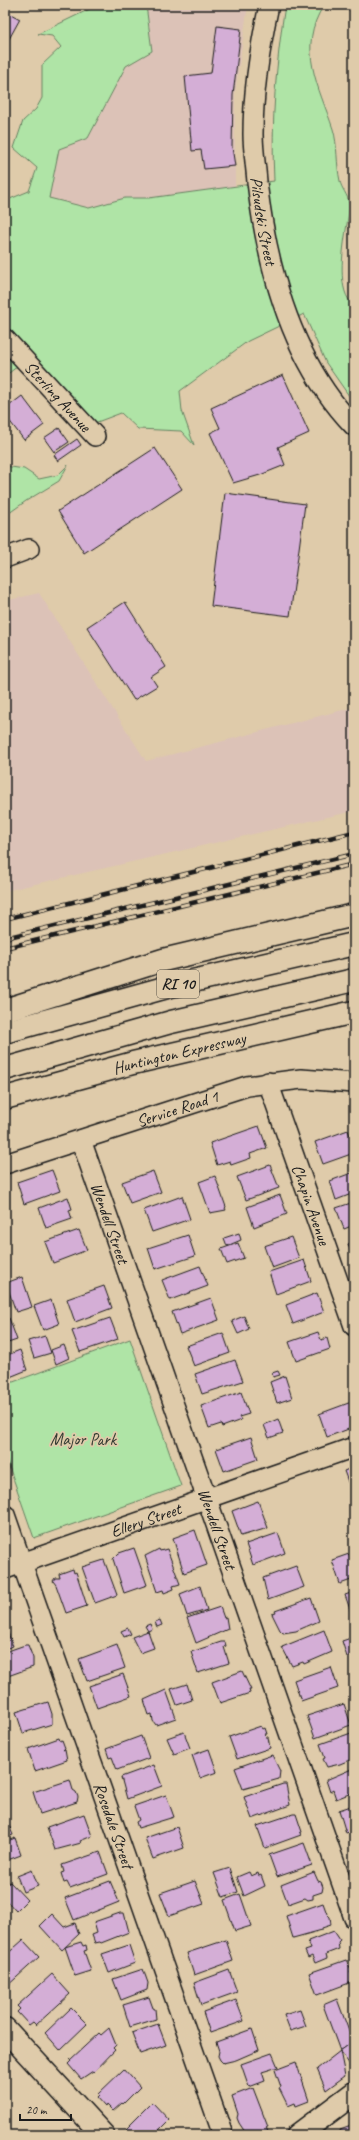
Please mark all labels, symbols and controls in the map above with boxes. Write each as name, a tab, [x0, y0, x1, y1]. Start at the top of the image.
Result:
street label: Pilsudski Street	[246, 176, 282, 270]
street label: Sterling Avenue	[20, 356, 97, 437]
road number: RI 10	[157, 970, 199, 998]
street label: Huntington Expressway	[110, 1027, 249, 1079]
street label: Service Road 1	[134, 1085, 222, 1131]
street label: Chapin Avenue	[287, 1162, 336, 1249]
street label: Wendell Street	[86, 1180, 135, 1269]
park label: Major Park	[50, 1429, 118, 1450]
street label: Wendell Street	[194, 1485, 242, 1574]
street label: Ellery Street	[108, 1497, 186, 1542]
street label: Rosedale Street	[89, 1780, 140, 1873]
scale bar	[20, 2096, 71, 2122]
text: 20 m	[26, 2102, 48, 2118]

